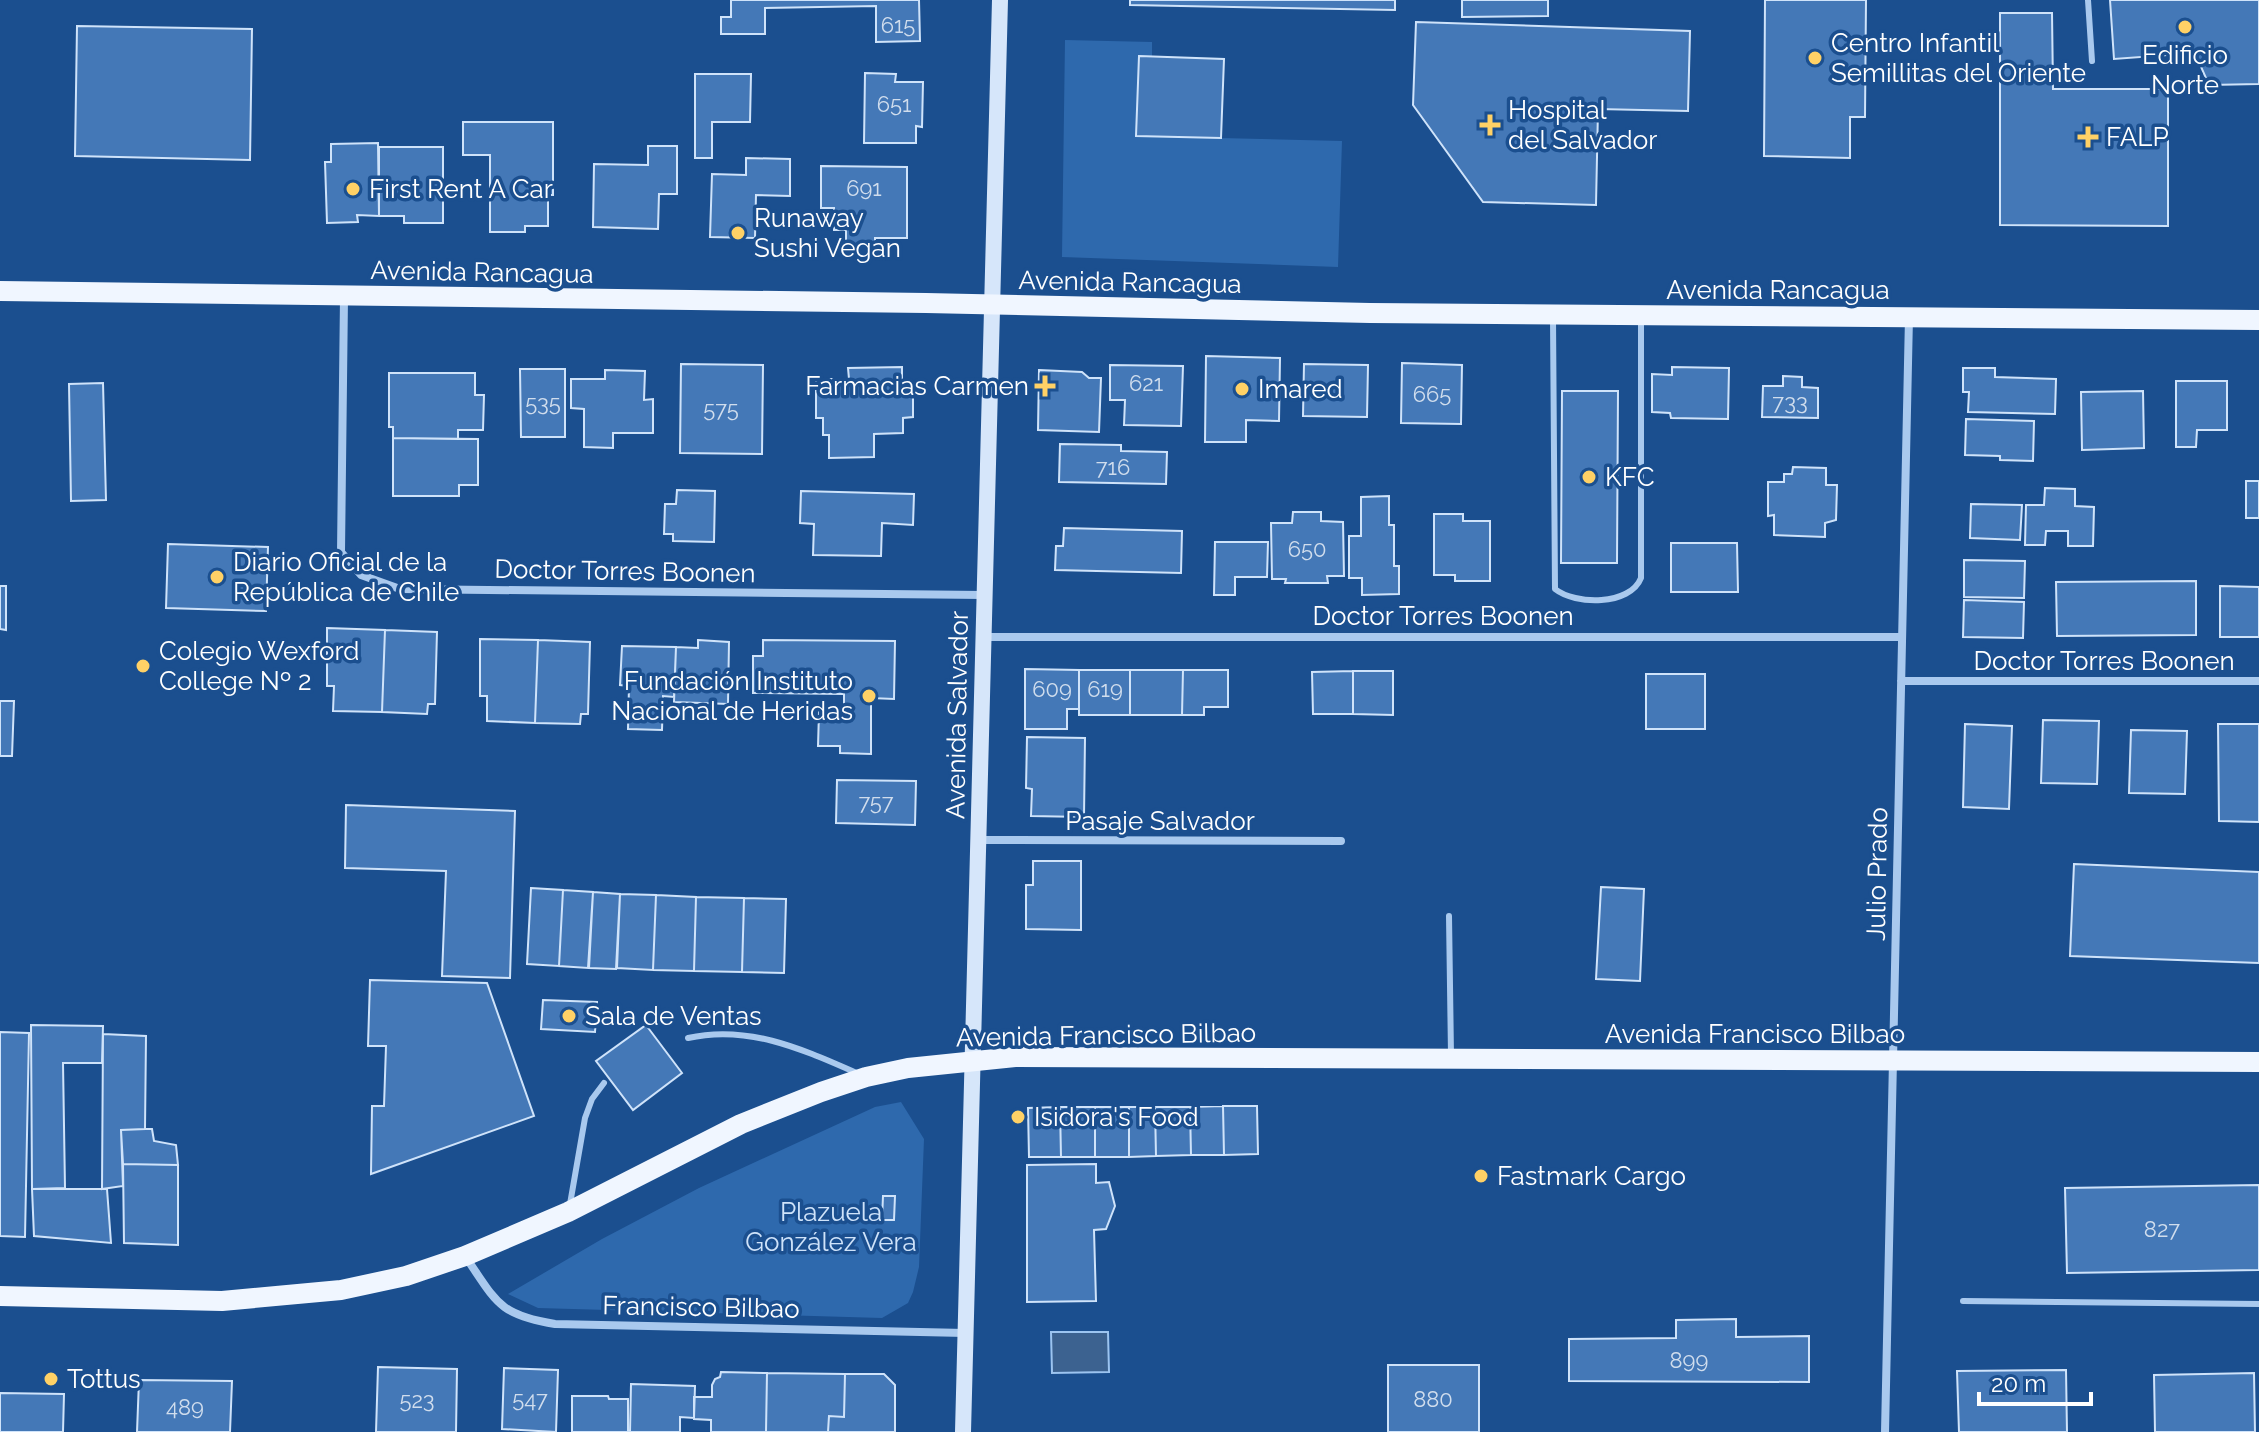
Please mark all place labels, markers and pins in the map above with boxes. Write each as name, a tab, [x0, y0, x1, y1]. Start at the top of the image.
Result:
marker: Edificio Norte	[2176, 18, 2194, 36]
place label: Centro Infantil Semillitas del Oriente	[1831, 28, 2086, 88]
place label: Edificio Norte	[2142, 40, 2228, 100]
marker: Centro Infantil Semillitas del Oriente	[1806, 49, 1824, 67]
place label: Hospital del Salvador	[1508, 95, 1657, 155]
marker: Hospital del Salvador	[1479, 114, 1501, 136]
place label: FALP	[2106, 122, 2169, 152]
marker: FALP	[2077, 126, 2099, 148]
place label: First Rent A Car	[369, 174, 553, 204]
marker: First Rent A Car	[344, 180, 362, 198]
place label: Runaway Sushi Vegan	[754, 203, 901, 263]
marker: Runaway Sushi Vegan	[729, 224, 747, 242]
place label: Farmacias Carmen	[805, 371, 1029, 401]
place label: Imared	[1258, 374, 1343, 404]
marker: Farmacias Carmen	[1036, 377, 1054, 395]
marker: Imared	[1233, 380, 1251, 398]
place label: KFC	[1605, 462, 1655, 492]
marker: KFC	[1580, 468, 1598, 486]
place label: Diario Oficial de la República de Chile	[233, 547, 459, 607]
marker: Diario Oficial de la República de Chile	[208, 568, 226, 586]
place label: Colegio Wexford College Nº 2	[159, 636, 359, 696]
marker: Colegio Wexford College Nº 2	[134, 657, 152, 675]
place label: Fundación Instituto Nacional de Heridas	[611, 666, 853, 726]
marker: Fundación Instituto Nacional de Heridas	[860, 687, 878, 705]
place label: Sala de Ventas	[585, 1001, 762, 1031]
marker: Sala de Ventas	[560, 1007, 578, 1025]
place label: Isidora's Food	[1034, 1102, 1199, 1132]
marker: Isidora's Food	[1009, 1108, 1027, 1126]
place label: Fastmark Cargo	[1497, 1161, 1686, 1191]
marker: Fastmark Cargo	[1472, 1167, 1490, 1185]
place label: Tottus	[67, 1364, 141, 1394]
marker: Tottus	[42, 1370, 60, 1388]

